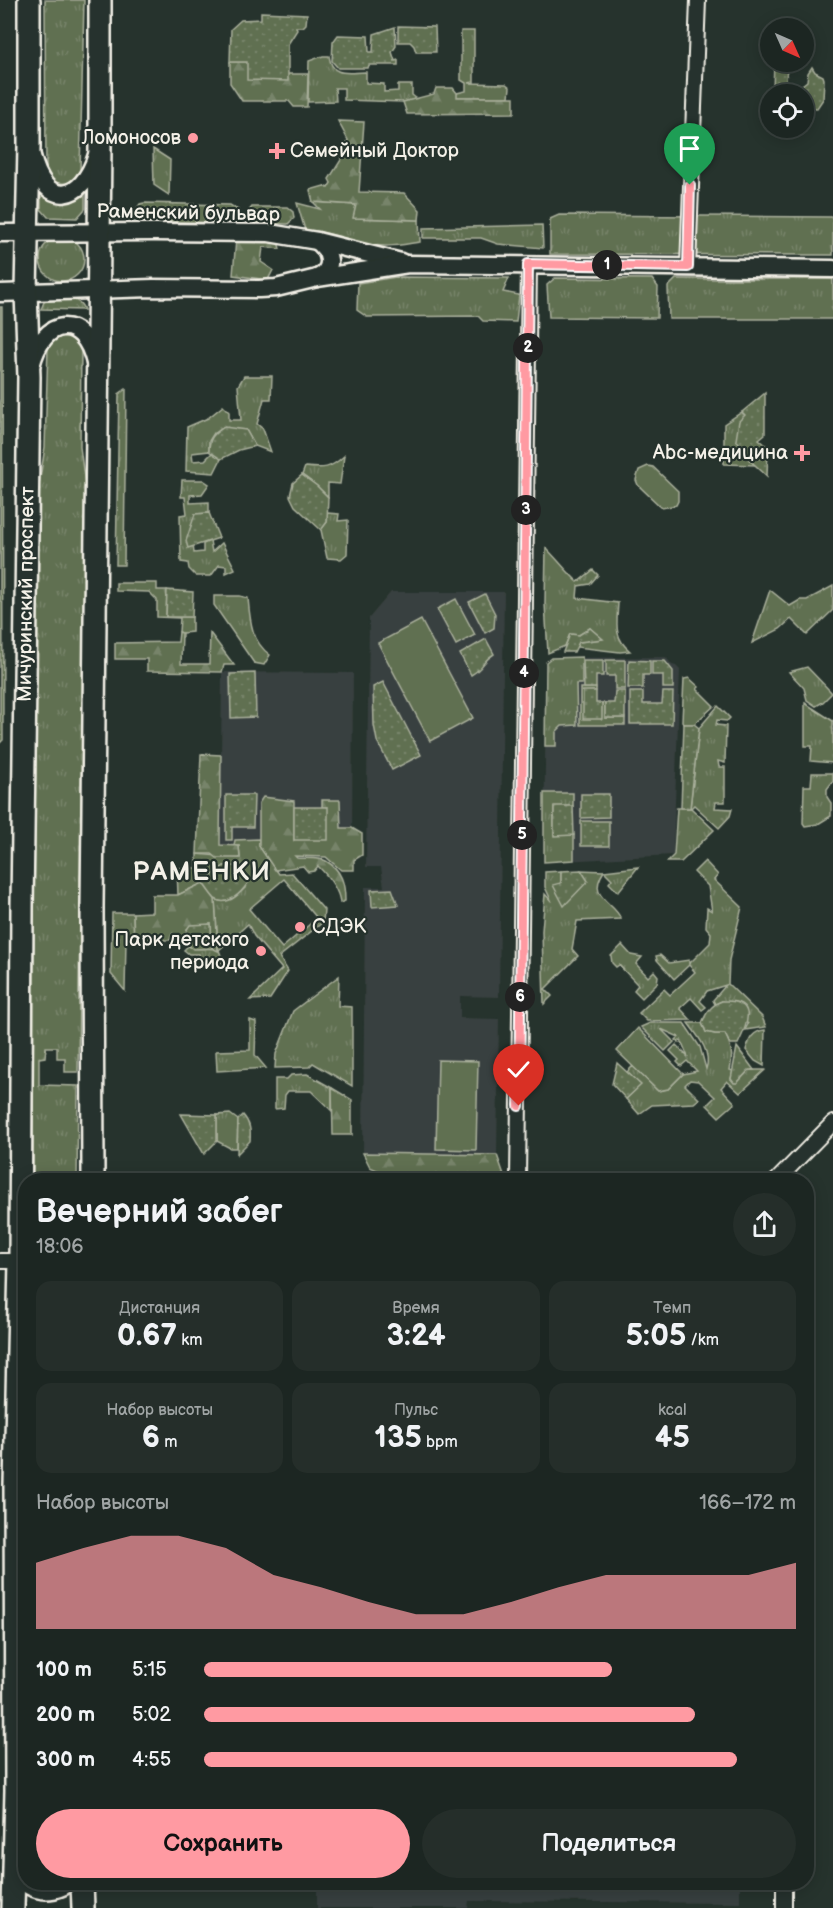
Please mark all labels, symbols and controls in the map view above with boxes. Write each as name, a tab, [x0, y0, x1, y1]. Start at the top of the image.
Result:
north arrow	[760, 18, 814, 72]
map controls	[760, 18, 814, 138]
button: locate	[760, 84, 814, 138]
pin	[664, 123, 715, 185]
place label: Ломоносов	[81, 126, 182, 150]
marker: Ломоносов	[186, 131, 200, 145]
icon: arrive	[673, 132, 706, 165]
place label: Семейный Доктор	[290, 139, 460, 163]
marker: Семейный Доктор	[268, 142, 286, 160]
street label: Раменский бульвар	[96, 199, 281, 227]
pin: 1	[592, 250, 622, 280]
text: 1	[604, 255, 610, 274]
pin: 2	[513, 333, 543, 363]
text: 2	[523, 338, 533, 357]
place label: Abc-медицина	[653, 441, 788, 465]
marker: Abc-медицина	[793, 444, 811, 462]
street label: Мичуринский проспект	[13, 486, 40, 702]
pin: 3	[511, 495, 541, 525]
text: 3	[521, 500, 531, 519]
pin: 4	[509, 658, 539, 688]
text: 4	[519, 663, 529, 682]
pin: 5	[507, 820, 537, 850]
text: 5	[517, 825, 527, 844]
district label: РАМЕНКИ	[133, 857, 271, 888]
place label: СДЭК	[312, 915, 366, 939]
marker: СДЭК	[293, 920, 307, 934]
place label: Парк детского периода	[114, 928, 249, 975]
marker: Парк детского периода	[254, 944, 268, 958]
pin: 6	[505, 982, 535, 1012]
text: 6	[515, 987, 525, 1006]
pin	[493, 1044, 544, 1106]
icon: check	[502, 1053, 535, 1086]
text: Вечерний забег	[36, 1192, 283, 1232]
button: share	[733, 1193, 796, 1256]
text: 18:06	[36, 1235, 83, 1259]
text: Дистанция	[119, 1299, 200, 1318]
text: Время	[392, 1299, 440, 1318]
text: Темп	[653, 1299, 691, 1318]
text: 0.67	[117, 1318, 177, 1354]
text: 3:24	[386, 1318, 446, 1354]
text: 5:05	[626, 1318, 686, 1354]
text: km	[177, 1331, 202, 1350]
text: /km	[686, 1331, 719, 1350]
text: Набор высоты	[106, 1401, 213, 1420]
text: Пульс	[394, 1401, 438, 1420]
text: kcal	[658, 1401, 687, 1420]
text: 6	[142, 1420, 160, 1456]
text: 135	[374, 1420, 422, 1456]
text: 45	[655, 1420, 690, 1456]
text: m	[160, 1433, 178, 1452]
text: bpm	[422, 1433, 458, 1452]
text: Набор высоты	[36, 1491, 169, 1515]
text: 166–172 m	[699, 1491, 796, 1515]
text: 100 m	[36, 1658, 92, 1682]
text: 5:15	[132, 1658, 167, 1682]
text: 200 m	[36, 1703, 95, 1727]
text: 5:02	[132, 1703, 171, 1727]
text: 300 m	[36, 1748, 95, 1772]
text: 4:55	[132, 1748, 171, 1772]
button: Сохранить	[36, 1809, 410, 1878]
button: Поделиться	[422, 1809, 796, 1878]

